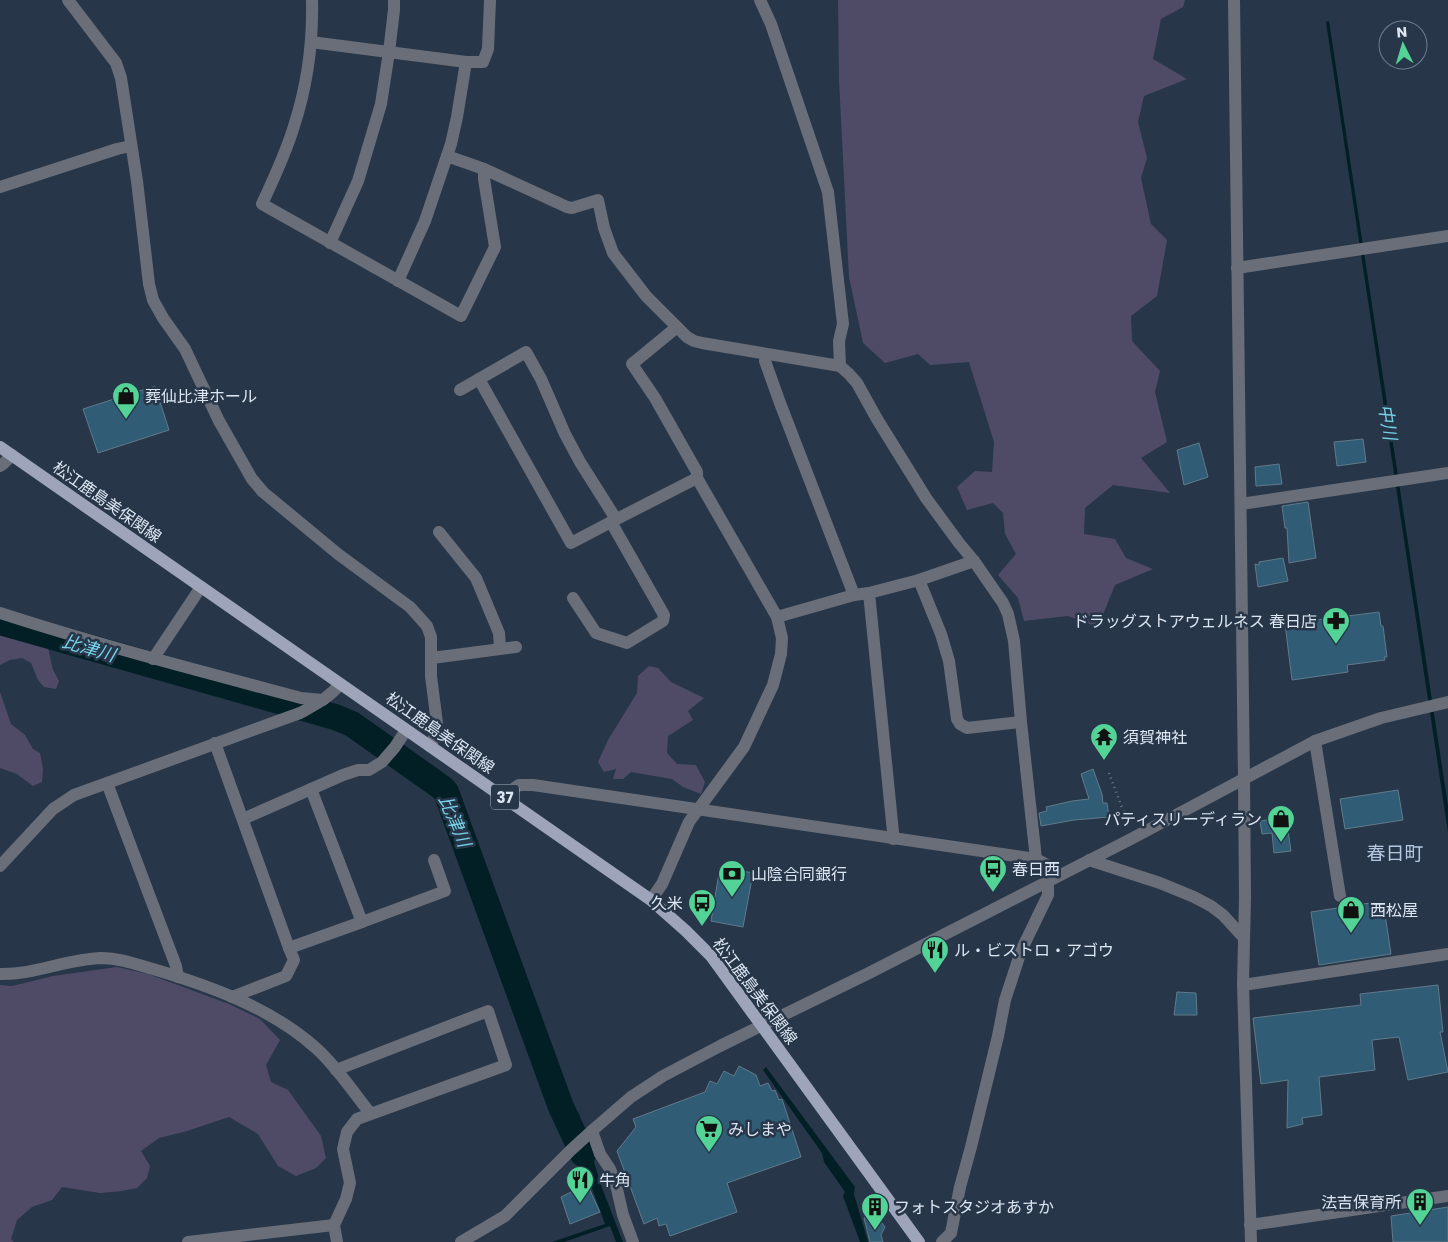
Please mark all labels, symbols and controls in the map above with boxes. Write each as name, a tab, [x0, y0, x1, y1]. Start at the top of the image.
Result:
north arrow	[1378, 20, 1428, 70]
text: N	[1396, 22, 1408, 42]
shop icon: 葬仙比津ホール	[111, 381, 141, 420]
place label: 葬仙比津ホール	[145, 385, 257, 408]
water label: 中川	[1373, 402, 1403, 444]
street label: 松江鹿島美保関線	[48, 456, 166, 548]
pharmacy icon: ドラッグストアウェルネス 春日店	[1321, 606, 1351, 645]
place label: ドラッグストアウェルネス 春日店	[1073, 610, 1317, 633]
water label: 比津川	[60, 629, 120, 668]
street label: 松江鹿島美保関線	[381, 687, 499, 779]
temple icon: 須賀神社	[1089, 722, 1119, 761]
place label: 須賀神社	[1123, 726, 1187, 749]
road number: 37	[491, 784, 519, 810]
water label: 比津川	[433, 791, 478, 853]
shop icon: パティスリーディラン	[1266, 804, 1296, 843]
place label: パティスリーディラン	[1104, 808, 1262, 831]
district label: 春日町	[1366, 840, 1424, 867]
bus stop icon: 春日西	[978, 854, 1008, 893]
place label: 春日西	[1012, 858, 1060, 881]
bank icon: 山陰合同銀行	[717, 859, 747, 898]
place label: 山陰合同銀行	[751, 863, 847, 886]
bus stop icon: 久米	[687, 888, 717, 927]
place label: 久米	[651, 892, 683, 915]
shop icon: 西松屋	[1336, 895, 1366, 934]
place label: 西松屋	[1370, 899, 1418, 922]
street label: 松江鹿島美保関線	[707, 933, 803, 1049]
restaurant icon: ル・ビストロ・アゴウ	[920, 935, 950, 974]
place label: ル・ビストロ・アゴウ	[954, 939, 1114, 962]
supermarket icon: みしまや	[694, 1114, 724, 1153]
place label: みしまや	[728, 1118, 792, 1141]
restaurant icon: 牛角	[565, 1165, 595, 1204]
place label: 牛角	[599, 1169, 631, 1192]
building icon: 法吉保育所	[1405, 1187, 1435, 1226]
place label: 法吉保育所	[1321, 1191, 1401, 1214]
building icon: フォトスタジオあすか	[860, 1192, 890, 1231]
place label: フォトスタジオあすか	[894, 1196, 1054, 1219]

